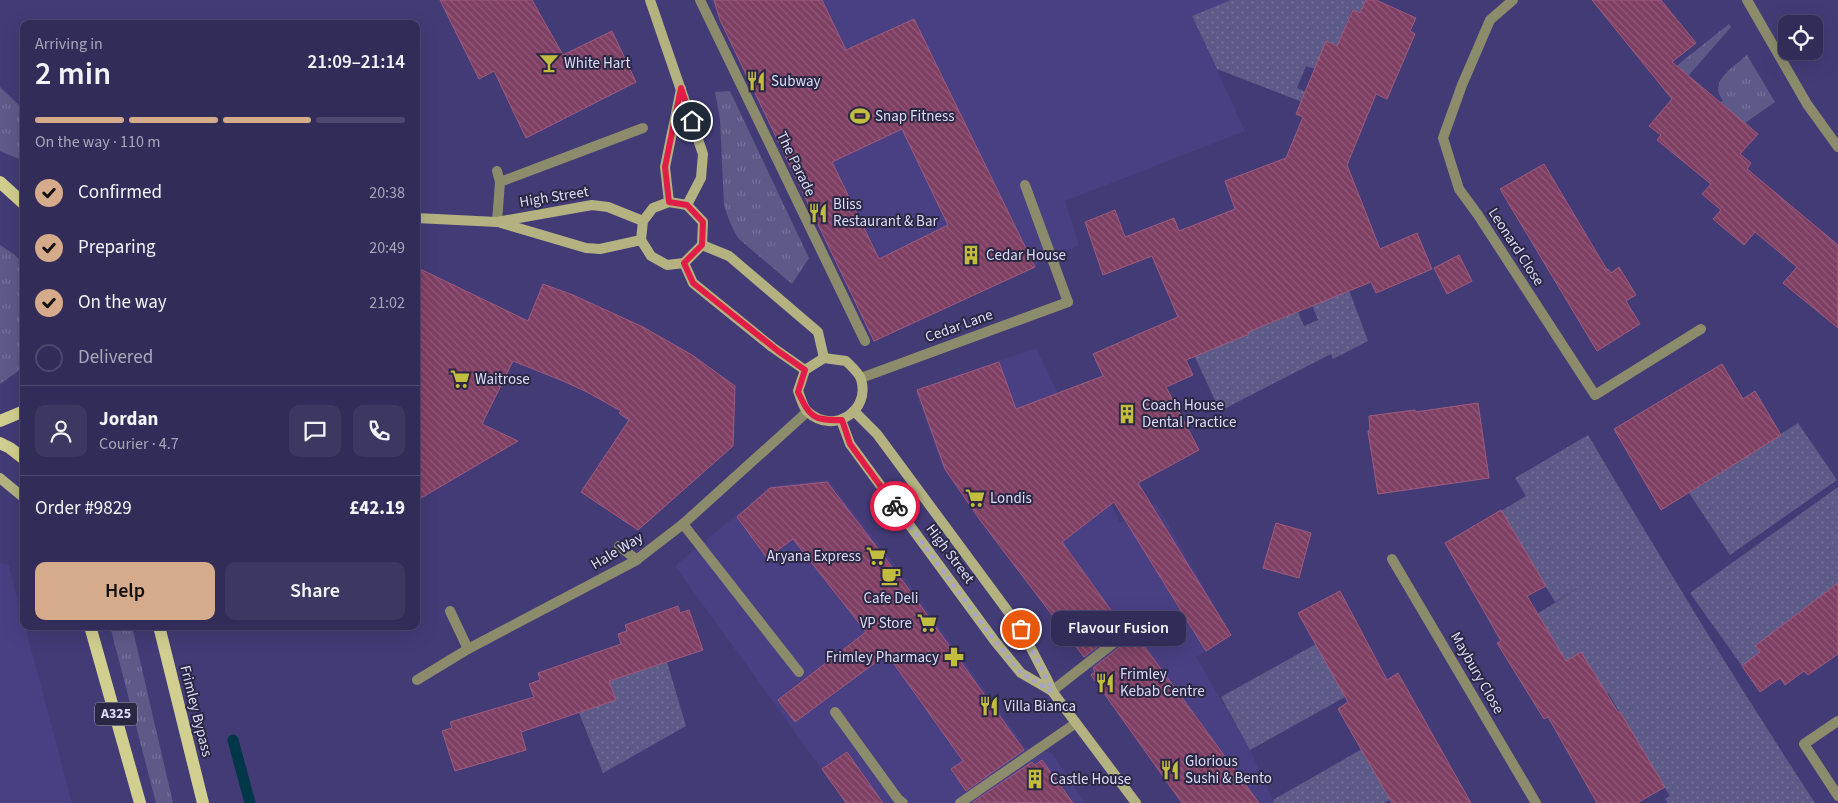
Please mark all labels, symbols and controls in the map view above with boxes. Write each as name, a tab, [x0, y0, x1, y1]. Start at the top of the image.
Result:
map controls	[1778, 15, 1823, 60]
button: locate	[1778, 15, 1823, 60]
text: Arriving in	[35, 33, 103, 55]
text: 21:09–21:14	[307, 49, 405, 76]
text: 2 min	[35, 51, 111, 97]
bar icon: White Hart	[538, 52, 560, 74]
place label: White Hart	[564, 53, 631, 74]
restaurant icon: Subway	[745, 70, 767, 92]
place label: Subway	[771, 71, 821, 92]
pin	[671, 100, 713, 142]
sports icon: Snap Fitness	[849, 105, 871, 127]
place label: Snap Fitness	[875, 106, 955, 127]
icon: home	[678, 107, 706, 135]
street label: The Parade	[771, 128, 821, 200]
text: On the way · 110 m	[35, 131, 160, 153]
icon: check	[35, 179, 63, 207]
text: Confirmed	[78, 179, 162, 206]
street label: High Street	[518, 181, 590, 213]
text: 20:38	[369, 182, 405, 204]
place label: Bliss Restaurant & Bar	[833, 194, 938, 232]
restaurant icon: Bliss Restaurant & Bar	[807, 202, 829, 224]
street label: Leonard Close	[1483, 204, 1549, 290]
icon: check	[35, 234, 63, 262]
text: Preparing	[78, 234, 156, 261]
text: 20:49	[369, 237, 405, 259]
building icon: Cedar House	[960, 244, 982, 266]
place label: Cedar House	[986, 245, 1066, 266]
icon: check	[35, 289, 63, 317]
text: On the way	[78, 289, 167, 316]
text: 21:02	[369, 292, 405, 314]
street label: Cedar Lane	[922, 304, 996, 348]
text: Delivered	[78, 344, 153, 371]
supermarket icon: Waitrose	[449, 368, 471, 390]
place label: Waitrose	[475, 369, 530, 390]
place label: Coach House Dental Practice	[1142, 395, 1236, 433]
building icon: Coach House Dental Practice	[1116, 403, 1138, 425]
button: person	[35, 405, 87, 457]
button: chat	[289, 405, 341, 457]
button: phone	[353, 405, 405, 457]
text: Jordan	[99, 406, 158, 433]
text: Courier · 4.7	[99, 433, 179, 455]
courier	[870, 481, 920, 531]
supermarket icon: Londis	[964, 487, 986, 509]
place label: Londis	[990, 488, 1032, 509]
icon: bike	[881, 492, 909, 520]
text: Order #9829	[35, 495, 132, 522]
text: £42.19	[349, 495, 405, 522]
street label: High Street	[921, 520, 979, 588]
street label: Hale Way	[587, 527, 647, 575]
supermarket icon: Aryana Express	[865, 545, 887, 567]
place label: Aryana Express	[767, 546, 861, 567]
button: Help	[35, 562, 215, 620]
button: Share	[225, 562, 405, 620]
cafe icon: Cafe Deli	[880, 565, 902, 587]
place label: Cafe Deli	[864, 588, 918, 609]
pin	[1000, 608, 1042, 650]
supermarket icon: VP Store	[916, 612, 938, 634]
callout: Flavour Fusion	[1051, 612, 1186, 646]
place label: VP Store	[860, 613, 912, 634]
icon: bag	[1007, 615, 1035, 643]
text: Flavour Fusion	[1068, 617, 1169, 639]
street label: Maybury Close	[1445, 628, 1509, 718]
pharmacy icon: Frimley Pharmacy	[943, 646, 965, 668]
place label: Frimley Pharmacy	[826, 647, 939, 668]
street label: Frimley Bypass	[174, 663, 218, 759]
place label: Frimley Kebab Centre	[1120, 664, 1205, 702]
restaurant icon: Frimley Kebab Centre	[1094, 672, 1116, 694]
restaurant icon: Villa Bianca	[978, 695, 1000, 717]
place label: Villa Bianca	[1004, 696, 1076, 717]
road number: A325	[95, 702, 137, 726]
place label: Glorious Sushi & Bento	[1185, 751, 1272, 789]
restaurant icon: Glorious Sushi & Bento	[1159, 759, 1181, 781]
building icon: Castle House	[1024, 768, 1046, 790]
place label: Castle House	[1050, 769, 1131, 790]

